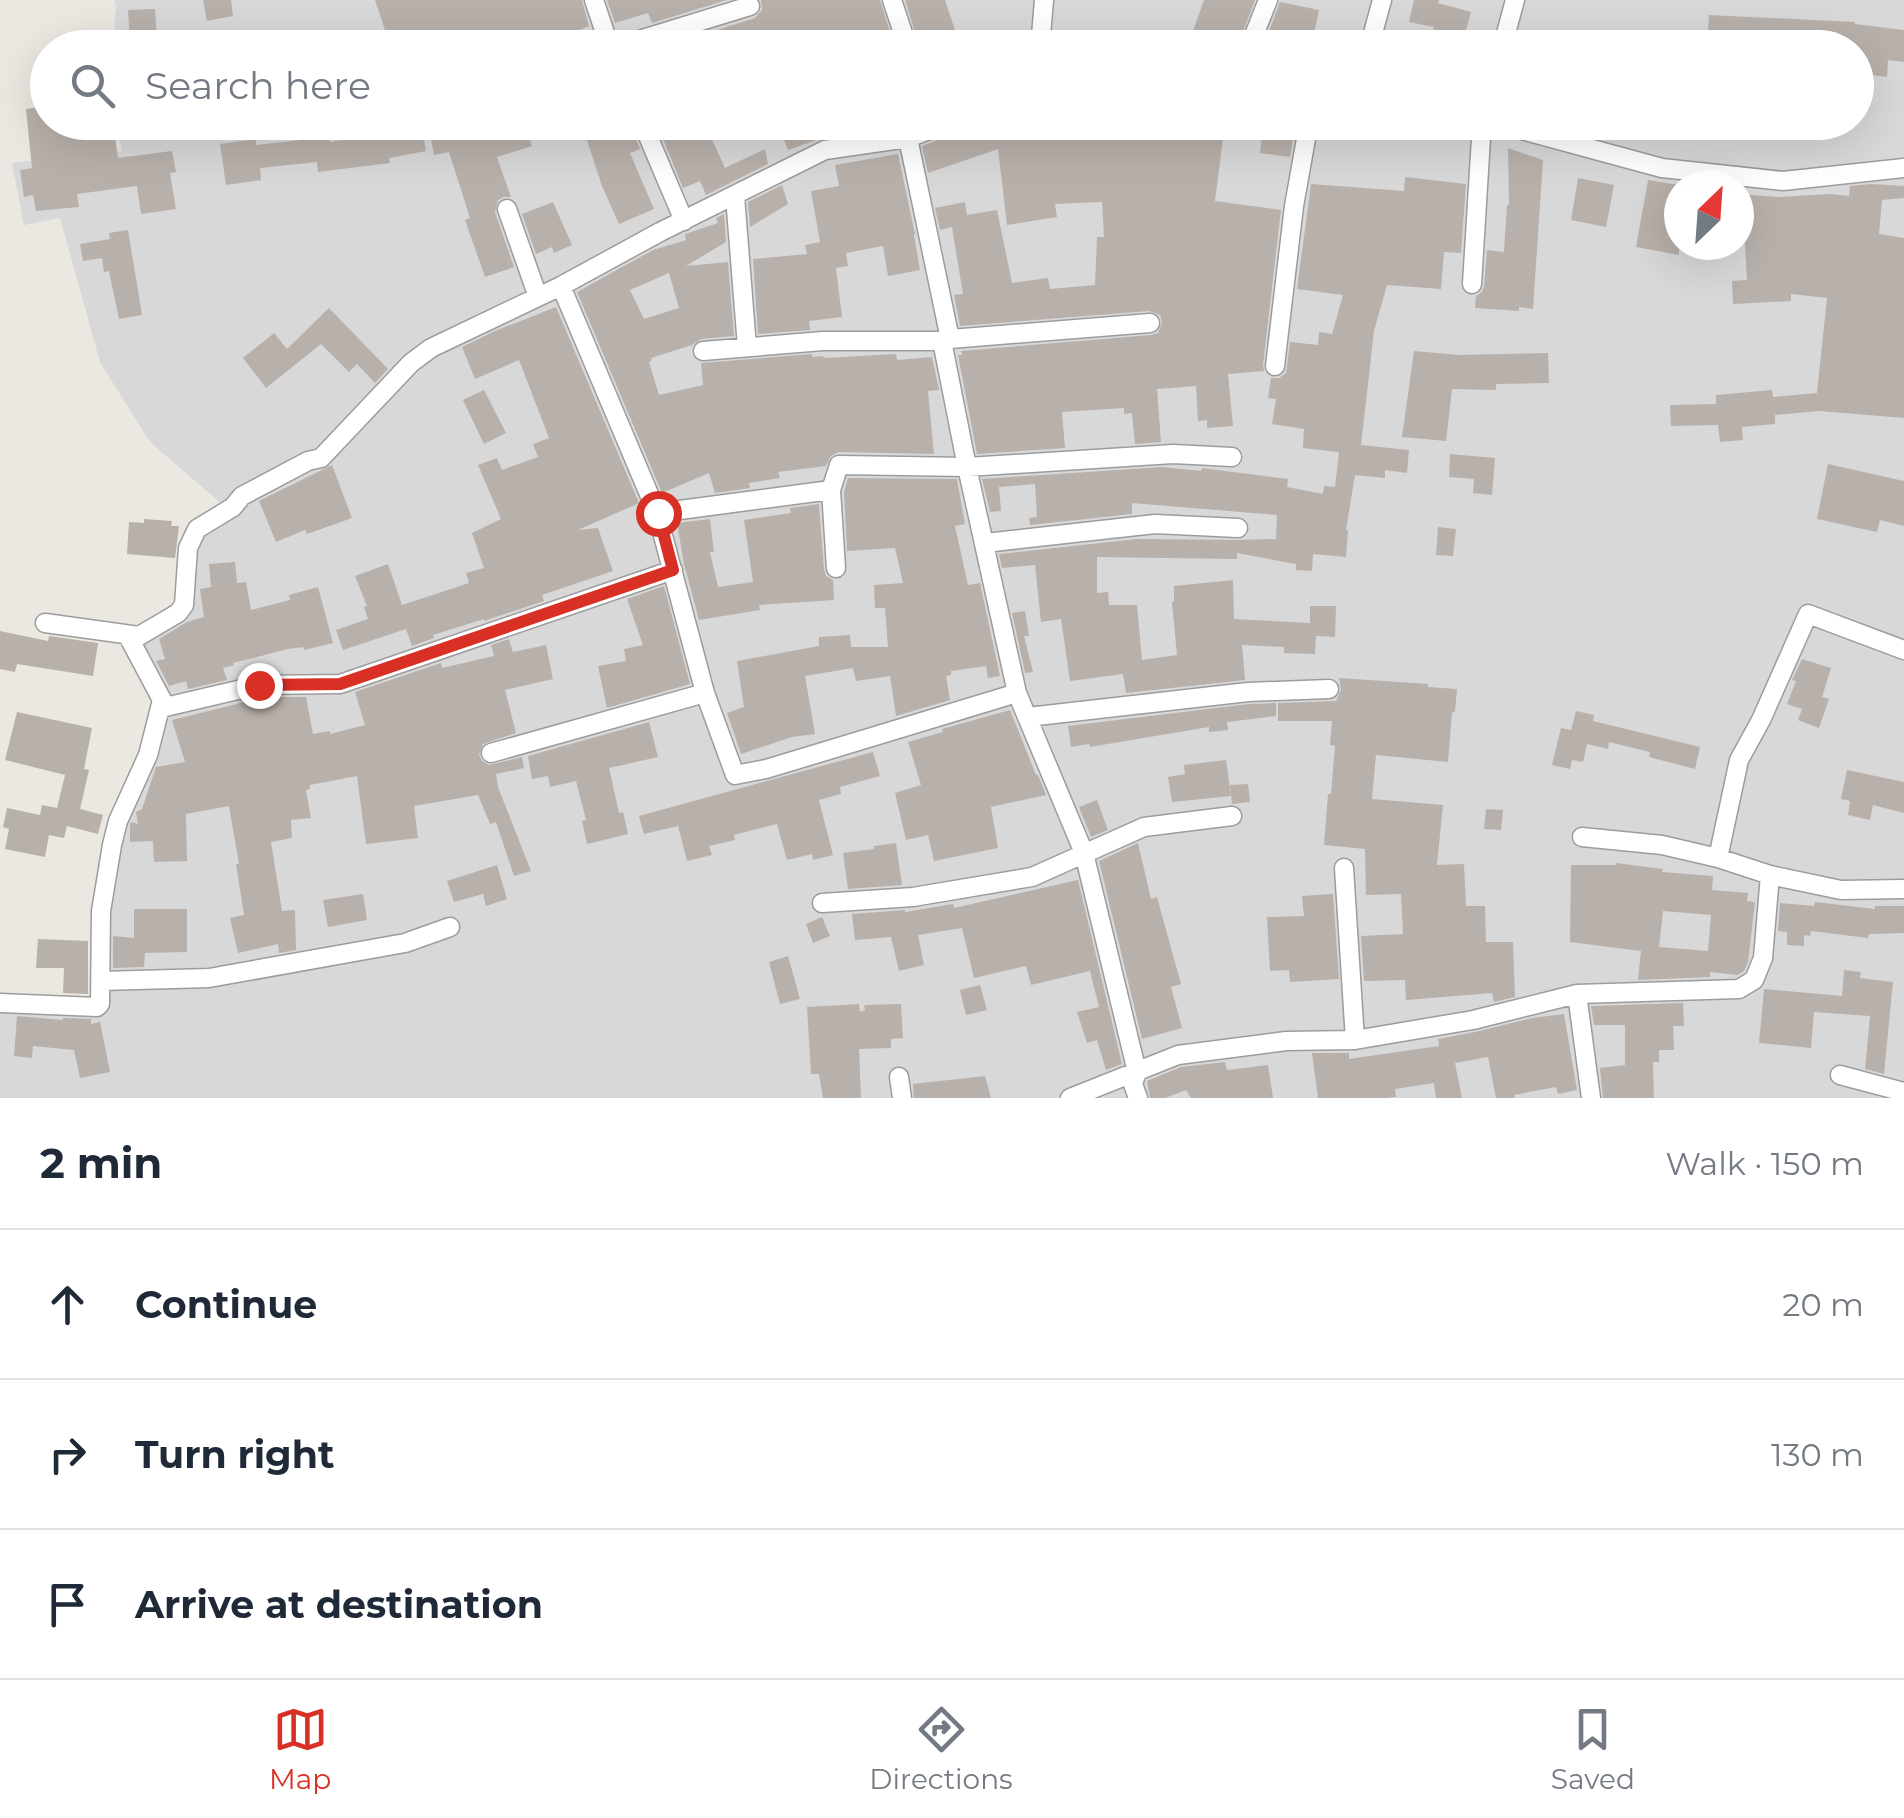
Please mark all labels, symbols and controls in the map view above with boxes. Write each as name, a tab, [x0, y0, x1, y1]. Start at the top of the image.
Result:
search box	[30, 30, 1874, 140]
icon: search	[65, 58, 120, 113]
text: Search here	[145, 62, 371, 109]
north arrow	[1664, 170, 1754, 260]
route start	[636, 491, 682, 537]
route end	[237, 663, 283, 709]
text: 2 min	[40, 1137, 162, 1189]
text: Walk · 150 m	[1666, 1144, 1864, 1183]
icon: ahead	[40, 1277, 95, 1332]
text: Continue	[135, 1281, 317, 1328]
text: 20 m	[1782, 1285, 1864, 1324]
icon: right	[40, 1427, 95, 1482]
text: Turn right	[135, 1431, 334, 1478]
text: 130 m	[1771, 1435, 1864, 1474]
icon: arrive	[40, 1577, 95, 1632]
text: Arrive at destination	[135, 1581, 543, 1628]
tab: Map	[269, 1702, 331, 1796]
tab: Directions	[869, 1702, 1013, 1796]
tab: Saved	[1551, 1702, 1635, 1796]

